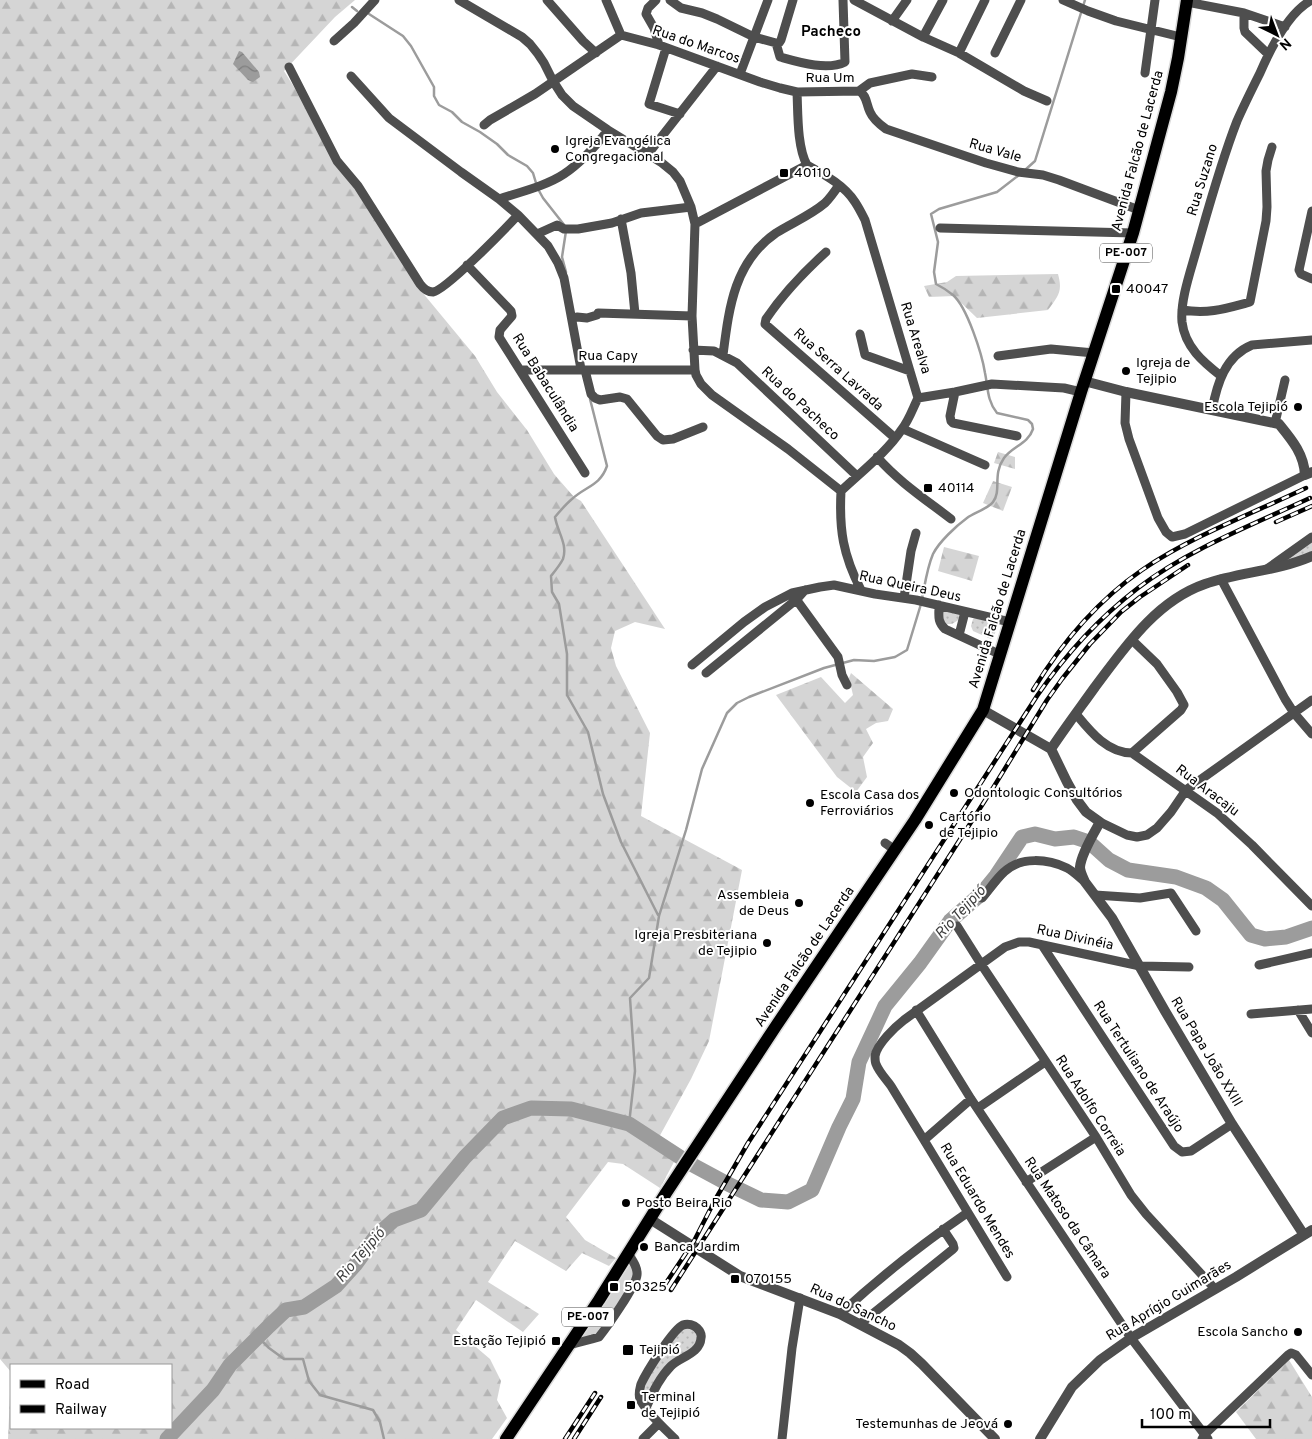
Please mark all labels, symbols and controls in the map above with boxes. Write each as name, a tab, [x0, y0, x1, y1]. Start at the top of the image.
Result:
north arrow	[1252, 10, 1302, 60]
street label: Rua do Marcos	[650, 22, 742, 68]
district label: Pacheco	[801, 23, 861, 42]
text: N	[1275, 34, 1294, 53]
street label: Avenida Falcão de Lacerda	[1108, 69, 1168, 233]
street label: Rua Um	[805, 70, 855, 87]
place label: Igreja Evangélica Congregacional	[565, 133, 671, 166]
street label: Rua Vale	[967, 135, 1023, 167]
street label: Rua Suzano	[1184, 142, 1222, 218]
marker: Igreja Evangélica Congregacional	[549, 143, 561, 155]
place label: 40110	[794, 165, 831, 182]
marker: 40110	[778, 167, 790, 179]
road number: PE-007	[1100, 244, 1152, 262]
place label: 40047	[1126, 281, 1168, 298]
marker: 40047	[1110, 283, 1122, 295]
street label: Rua Arealva	[896, 300, 934, 376]
street label: Rua Serra Lavrada	[790, 325, 886, 415]
street label: Rua Babaculândia	[508, 331, 582, 435]
street label: Rua Capy	[578, 348, 638, 365]
place label: Igreja de Tejipio	[1136, 355, 1190, 388]
street label: Rua do Pacheco	[757, 363, 843, 445]
marker: Igreja de Tejipio	[1120, 365, 1132, 377]
place label: Escola Tejipió	[1204, 399, 1288, 416]
marker: Escola Tejipió	[1292, 401, 1304, 413]
place label: 40114	[938, 480, 975, 497]
marker: 40114	[922, 482, 934, 494]
street label: Avenida Falcão de Lacerda	[966, 527, 1030, 691]
street label: Rua Queira Deus	[857, 568, 963, 606]
street label: Rua Aracaju	[1172, 761, 1242, 821]
place label: Odontologic Consultórios	[964, 785, 1123, 802]
place label: Escola Casa dos Ferroviários	[820, 787, 919, 820]
marker: Odontologic Consultórios	[948, 787, 960, 799]
marker: Escola Casa dos Ferroviários	[804, 797, 816, 809]
place label: Cartório de Tejipio	[939, 809, 998, 842]
marker: Cartório de Tejipio	[923, 819, 935, 831]
water label: Rio Tejipió	[931, 882, 991, 944]
street label: Avenida Falcão de Lacerda	[752, 884, 858, 1030]
place label: Assembleia de Deus	[717, 887, 789, 920]
marker: Assembleia de Deus	[793, 897, 805, 909]
street label: Rua Divinéia	[1035, 922, 1115, 954]
place label: Igreja Presbiteriana de Tejipio	[634, 927, 757, 960]
marker: Igreja Presbiteriana de Tejipio	[761, 937, 773, 949]
street label: Rua Papa João XXIII	[1167, 994, 1245, 1110]
street label: Rua Tertuliano de Araújo	[1089, 998, 1187, 1136]
street label: Rua Adolfo Correia	[1051, 1052, 1129, 1160]
street label: Rua Eduardo Mendes	[936, 1140, 1018, 1262]
street label: Rua Matoso da Câmara	[1020, 1154, 1114, 1282]
place label: Posto Beira Rio	[636, 1195, 732, 1212]
marker: Posto Beira Rio	[620, 1197, 632, 1209]
water label: Rio Tejipió	[332, 1224, 391, 1287]
place label: Banca Jardim	[654, 1239, 740, 1256]
marker: Banca Jardim	[638, 1241, 650, 1253]
street label: Rua Aprígio Guimarães	[1103, 1257, 1235, 1345]
place label: 070155	[745, 1271, 792, 1288]
marker: 070155	[729, 1273, 741, 1285]
place label: 50325	[624, 1279, 667, 1296]
marker: 50325	[608, 1281, 620, 1293]
street label: Rua do Sancho	[807, 1281, 899, 1336]
road number: PE-007	[562, 1308, 614, 1326]
place label: Escola Sancho	[1197, 1324, 1288, 1341]
marker: Escola Sancho	[1292, 1326, 1304, 1338]
place label: Estação Tejipió	[453, 1333, 546, 1350]
marker: Estação Tejipió	[550, 1335, 562, 1347]
place label: Tejipió	[639, 1342, 680, 1359]
marker: Tejipió	[621, 1343, 635, 1357]
legend	[10, 1364, 172, 1429]
text: Road	[55, 1376, 90, 1395]
place label: Terminal de Tejipió	[641, 1389, 700, 1422]
scale bar	[1142, 1396, 1270, 1428]
marker: Terminal de Tejipió	[625, 1399, 637, 1411]
text: Railway	[55, 1401, 107, 1420]
text: 100 m	[1150, 1406, 1191, 1425]
place label: Testemunhas de Jeová	[855, 1416, 998, 1433]
marker: Testemunhas de Jeová	[1002, 1418, 1014, 1430]

